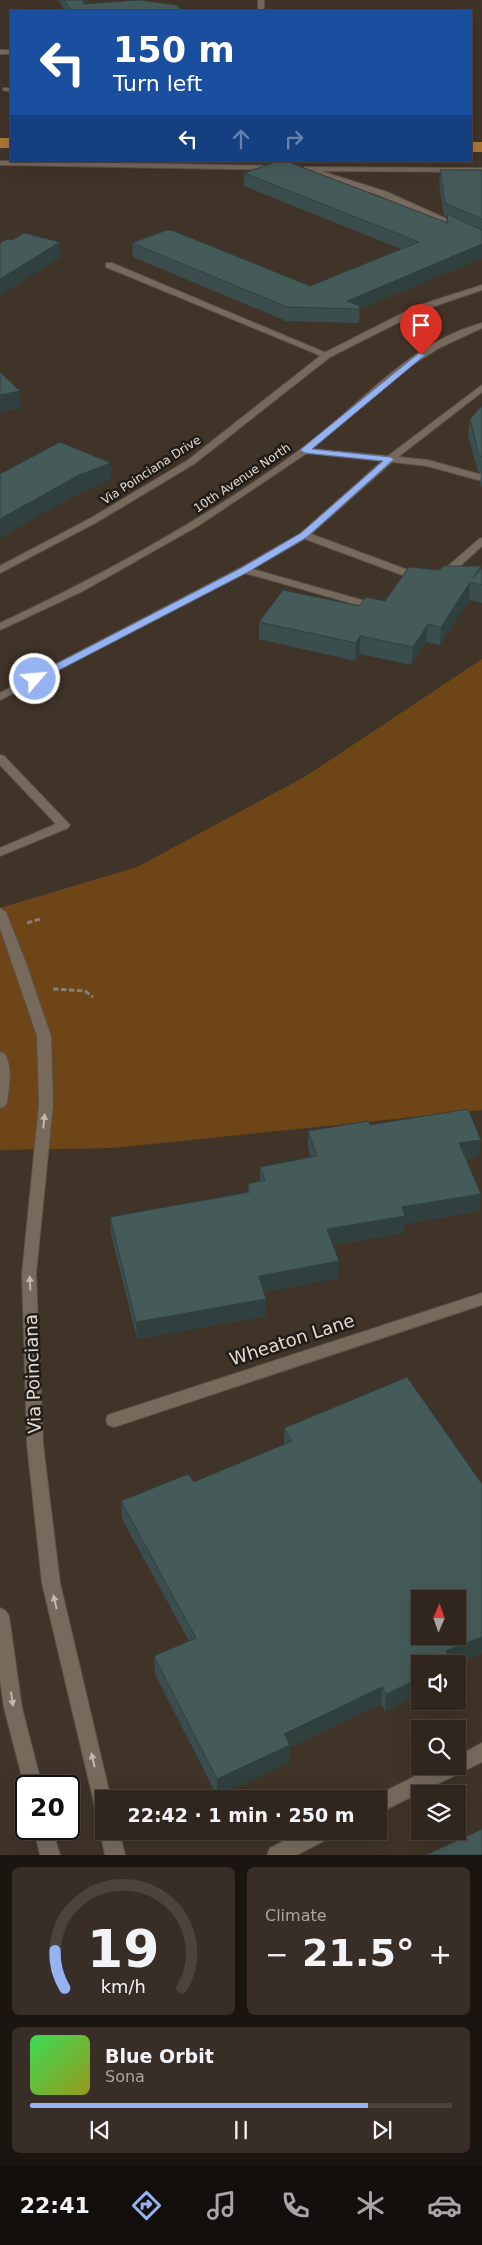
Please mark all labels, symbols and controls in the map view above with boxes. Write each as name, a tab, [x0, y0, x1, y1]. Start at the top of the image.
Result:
icon: left	[30, 30, 95, 95]
text: 150 m	[113, 30, 235, 70]
text: Turn left	[113, 71, 202, 96]
icon: left	[174, 125, 202, 153]
icon: ahead	[227, 125, 255, 153]
icon: right	[280, 125, 308, 153]
pin	[400, 304, 442, 355]
icon: arrive	[407, 311, 435, 339]
street label: Via Poinciana Drive	[99, 433, 203, 507]
street label: 10th Avenue North	[191, 441, 293, 515]
position arrow	[8, 652, 60, 704]
one-way arrow	[40, 1113, 48, 1129]
one-way arrow	[25, 1275, 33, 1291]
street label: Wheaton Lane	[227, 1309, 357, 1370]
street label: Via Poinciana	[20, 1314, 45, 1434]
north arrow	[411, 1590, 466, 1645]
map controls	[411, 1590, 466, 1840]
one-way arrow	[51, 1594, 59, 1609]
button: sound	[411, 1655, 466, 1710]
one-way arrow	[8, 1692, 16, 1708]
button: search	[411, 1720, 466, 1775]
one-way arrow	[89, 1752, 97, 1767]
speed limit sign: 20	[15, 1775, 80, 1840]
button: layers	[411, 1785, 466, 1840]
text: 22:42 · 1 min · 250 m	[127, 1804, 355, 1826]
text: Climate	[265, 1906, 327, 1925]
text: 19	[87, 1919, 160, 1979]
text: 21.5°	[302, 1931, 415, 1975]
text: −	[265, 1938, 288, 1971]
text: +	[429, 1938, 452, 1971]
text: km/h	[101, 1976, 146, 1997]
text: Blue Orbit	[105, 2045, 214, 2067]
text: Sona	[105, 2067, 145, 2086]
icon: previous	[86, 2116, 114, 2144]
icon: pause	[227, 2116, 255, 2144]
icon: next	[368, 2116, 396, 2144]
icon: directions	[129, 2188, 164, 2223]
icon: music	[204, 2188, 239, 2223]
icon: phone	[278, 2188, 313, 2223]
icon: climate	[353, 2188, 388, 2223]
icon: car	[427, 2188, 462, 2223]
text: 22:41	[20, 2193, 90, 2218]

